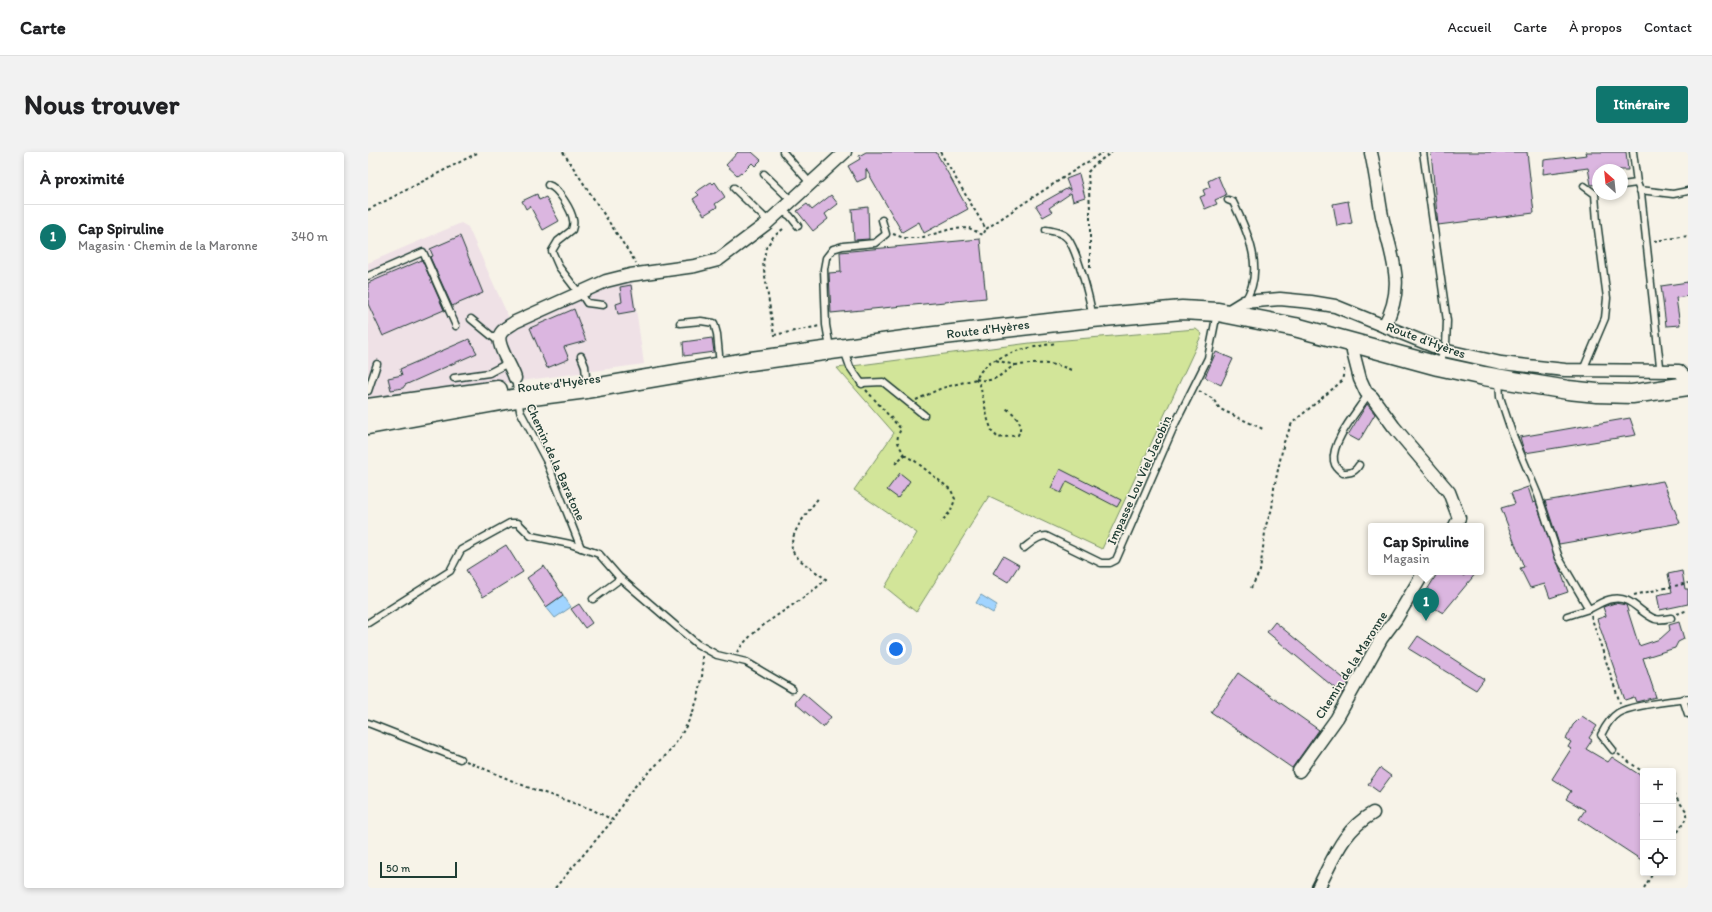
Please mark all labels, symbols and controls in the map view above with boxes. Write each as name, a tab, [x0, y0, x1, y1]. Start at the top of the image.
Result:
text: Carte	[20, 16, 66, 39]
text: Accueil	[1448, 19, 1491, 36]
text: Carte	[1513, 19, 1547, 36]
text: À propos	[1569, 19, 1622, 36]
text: Contact	[1644, 19, 1692, 36]
button: Itinéraire	[1596, 86, 1688, 123]
text: Nous trouver	[24, 87, 179, 121]
north arrow	[1592, 164, 1628, 200]
text: À proximité	[40, 168, 125, 188]
text: Cap Spiruline	[78, 220, 164, 238]
text: 1	[50, 229, 56, 244]
text: 340 m	[291, 229, 328, 244]
text: Magasin · Chemin de la Maronne	[78, 238, 258, 253]
street label: Route d'Hyères	[946, 316, 1031, 342]
street label: Route d'Hyères	[1384, 319, 1468, 361]
street label: Route d'Hyères	[517, 370, 602, 396]
street label: Chemin de la Baratone	[523, 401, 589, 523]
street label: Impasse Lou Viel Jacobin	[1104, 412, 1175, 547]
popup	[1368, 523, 1484, 575]
text: Cap Spiruline	[1383, 533, 1469, 551]
text: Magasin	[1383, 551, 1430, 566]
pin: 1	[1413, 588, 1439, 621]
street label: Chemin de la Maronne	[1312, 608, 1390, 722]
your location	[886, 639, 906, 659]
map controls	[1640, 768, 1676, 876]
button: +	[1640, 768, 1676, 804]
button: −	[1640, 804, 1676, 840]
button: locate	[1640, 840, 1676, 876]
scale bar	[380, 860, 457, 879]
text: 50 m	[386, 862, 410, 875]

